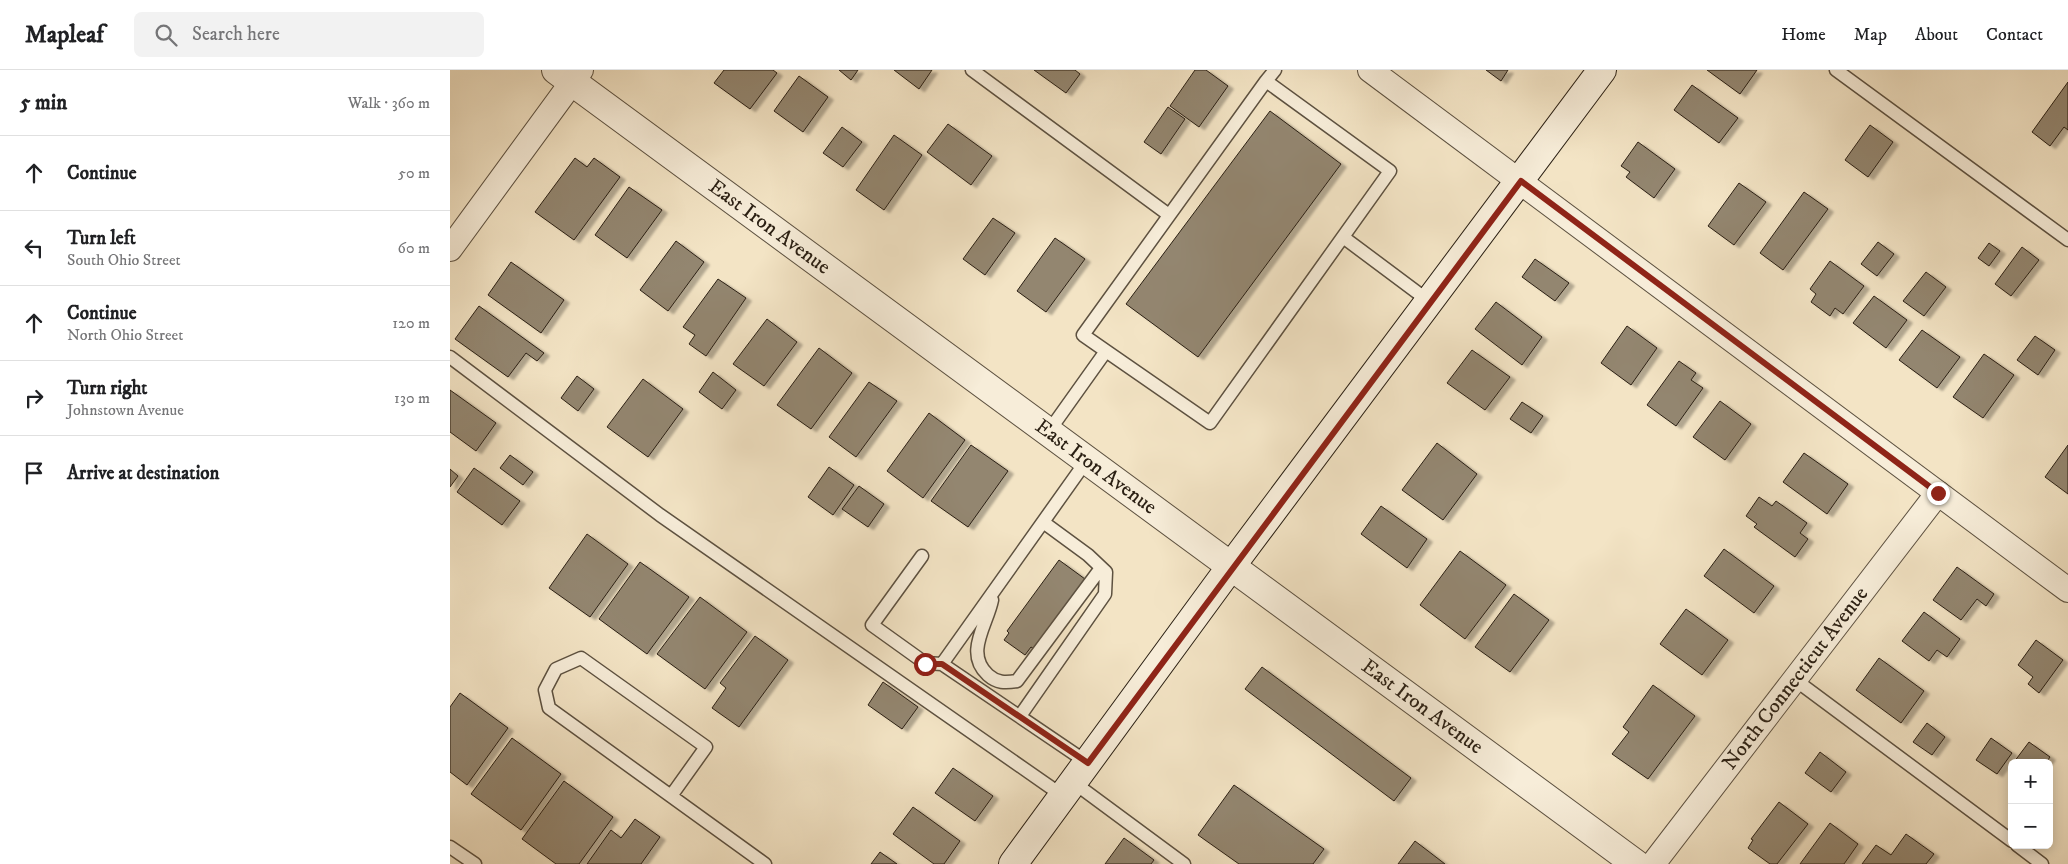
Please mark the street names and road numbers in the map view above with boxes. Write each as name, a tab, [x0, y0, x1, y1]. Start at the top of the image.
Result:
street label: East Iron Avenue	[703, 174, 836, 281]
street label: East Iron Avenue	[1030, 413, 1162, 520]
street label: North Connecticut Avenue	[1717, 581, 1874, 775]
street label: East Iron Avenue	[1356, 653, 1488, 760]

